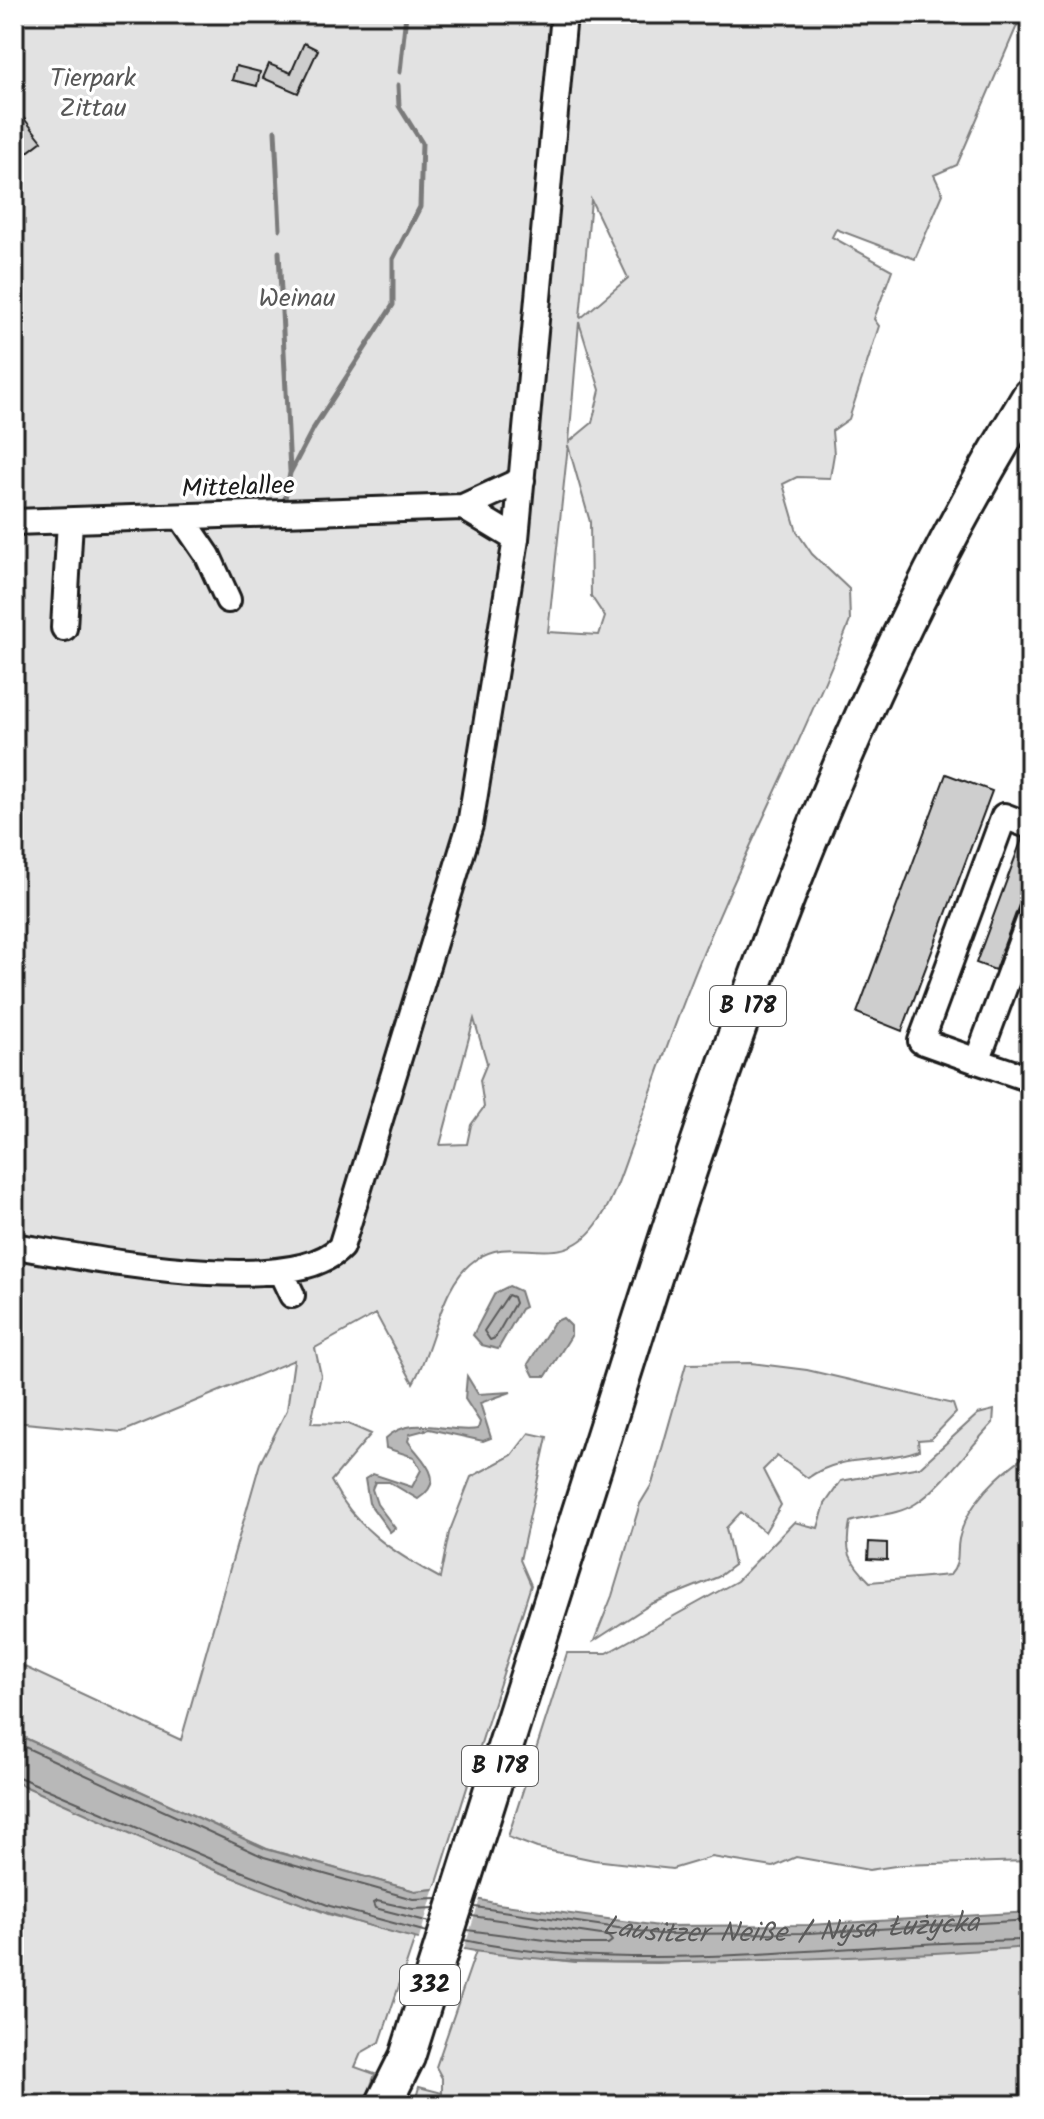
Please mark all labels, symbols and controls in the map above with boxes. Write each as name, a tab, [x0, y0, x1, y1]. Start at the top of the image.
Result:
park label: Tierpark Zittau	[50, 58, 137, 130]
park label: Weinau	[259, 278, 336, 320]
street label: Mittelallee	[181, 465, 296, 511]
road number: B 178	[710, 986, 786, 1026]
road number: B 178	[462, 1746, 538, 1786]
water label: Lausitzer Neiße / Nysa Łużycka	[600, 1900, 982, 1957]
road number: 332	[400, 1965, 460, 2005]

